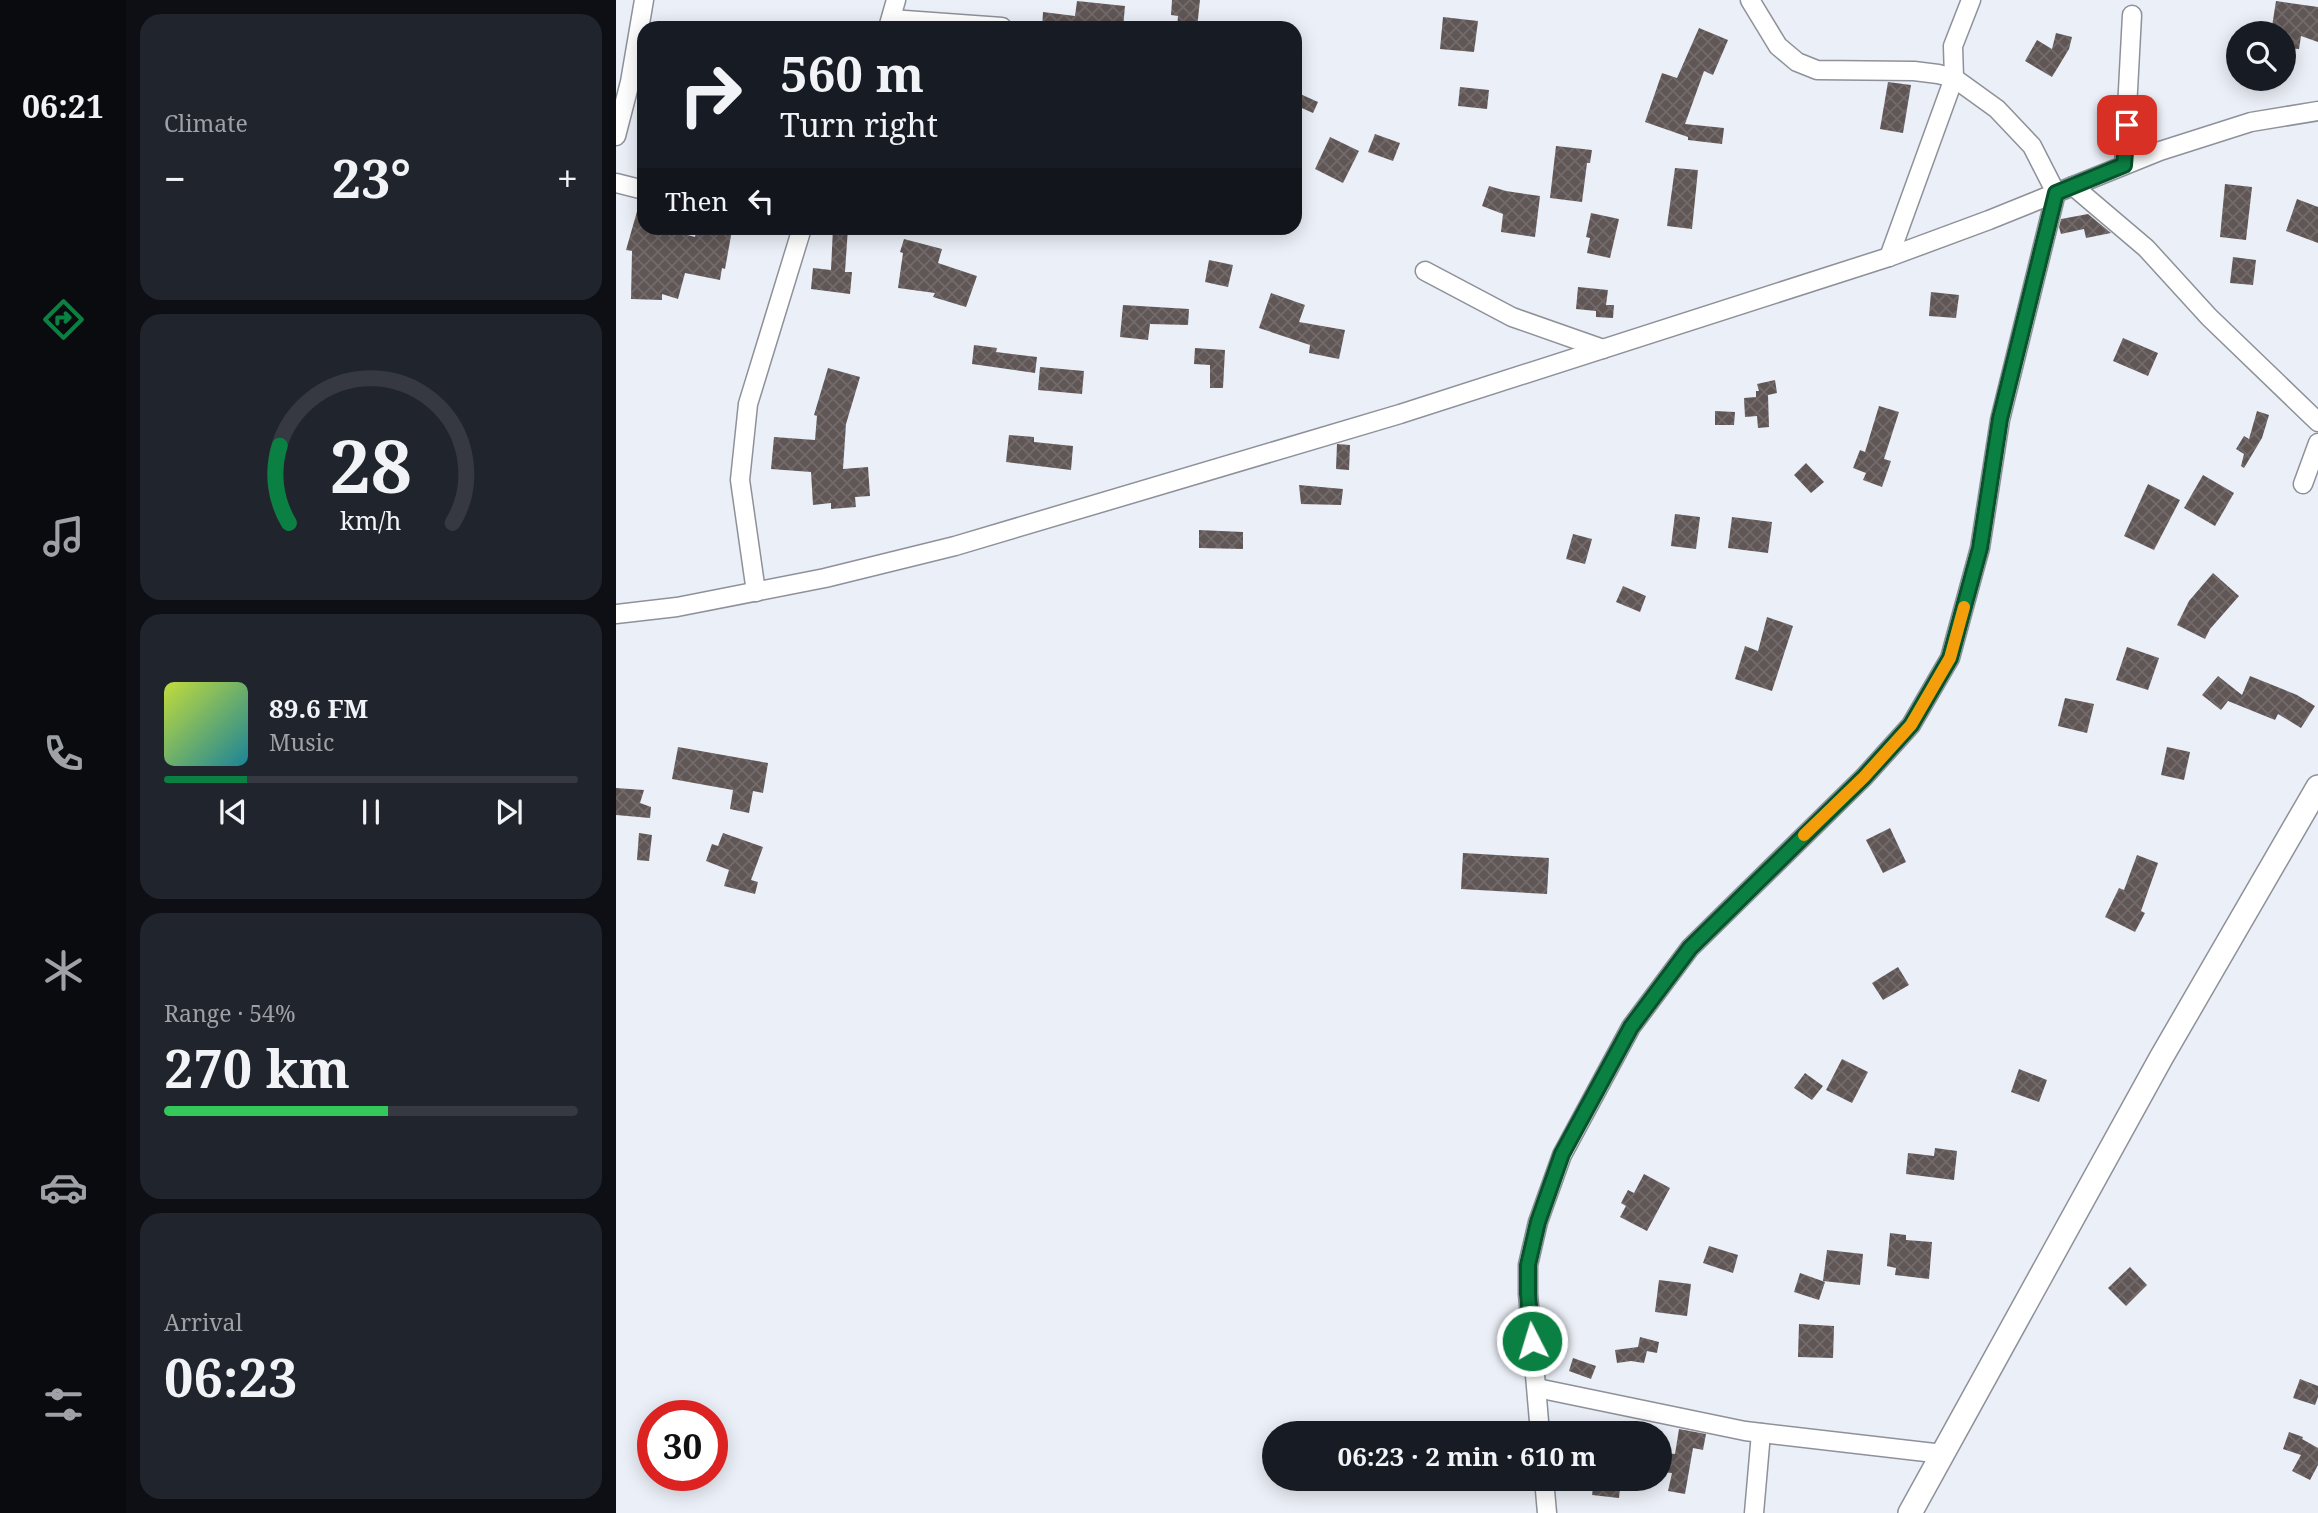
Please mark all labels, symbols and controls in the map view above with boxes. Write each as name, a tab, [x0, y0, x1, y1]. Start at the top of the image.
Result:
map controls	[2226, 21, 2296, 91]
button: search	[2226, 21, 2296, 91]
text: 560 m	[780, 40, 924, 106]
icon: right	[665, 49, 756, 140]
text: 06:21	[22, 84, 104, 127]
pin	[2097, 95, 2157, 155]
text: Turn right	[780, 103, 938, 146]
icon: arrive	[2108, 106, 2146, 144]
text: Climate	[164, 107, 248, 139]
text: 23°	[332, 142, 411, 213]
text: −	[164, 152, 186, 204]
text: +	[557, 152, 578, 204]
icon: left	[742, 182, 780, 220]
text: Then	[665, 183, 728, 219]
icon: directions	[39, 295, 88, 344]
text: 28	[330, 415, 412, 514]
text: km/h	[340, 502, 402, 536]
icon: music	[39, 512, 88, 561]
text: 89.6 FM	[269, 690, 368, 726]
text: Music	[269, 726, 334, 758]
icon: phone	[39, 729, 88, 778]
icon: previous	[214, 793, 252, 831]
icon: pause	[352, 793, 390, 831]
icon: next	[490, 793, 528, 831]
icon: climate	[39, 946, 88, 995]
text: Range · 54%	[164, 997, 296, 1029]
text: 270 km	[164, 1032, 350, 1103]
icon: car	[39, 1163, 88, 1212]
position arrow	[1495, 1304, 1569, 1378]
text: Arrival	[164, 1306, 243, 1338]
text: 06:23	[164, 1341, 297, 1412]
icon: filters	[39, 1380, 88, 1429]
speed limit sign: 30	[637, 1400, 728, 1491]
text: 06:23 · 2 min · 610 m	[1337, 1438, 1597, 1474]

